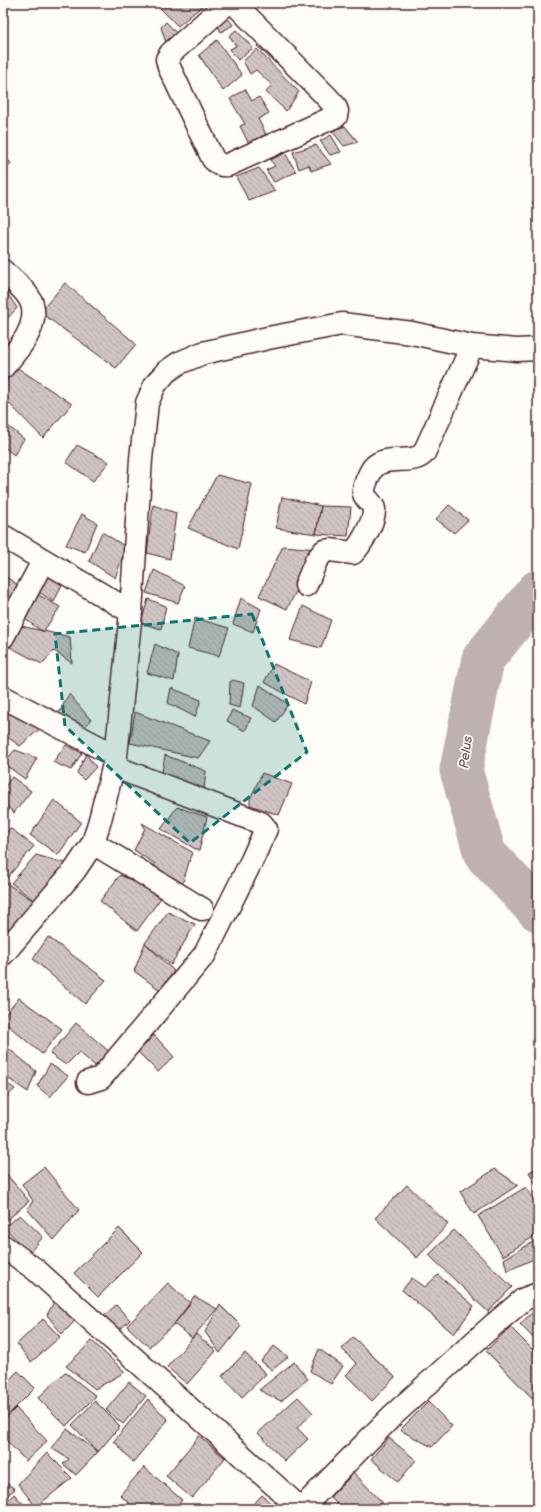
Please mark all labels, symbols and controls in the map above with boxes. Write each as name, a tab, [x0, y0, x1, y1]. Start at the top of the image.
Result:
water label: Pelus	[456, 734, 476, 769]

